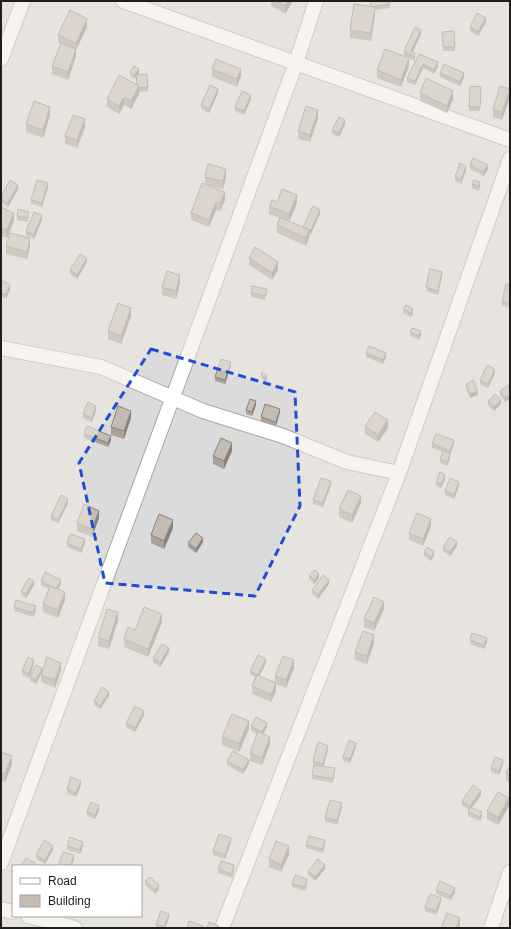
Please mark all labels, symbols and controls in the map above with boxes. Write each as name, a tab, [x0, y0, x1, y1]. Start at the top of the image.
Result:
legend	[12, 865, 142, 917]
text: Road	[48, 874, 77, 888]
text: Building	[48, 894, 91, 908]

